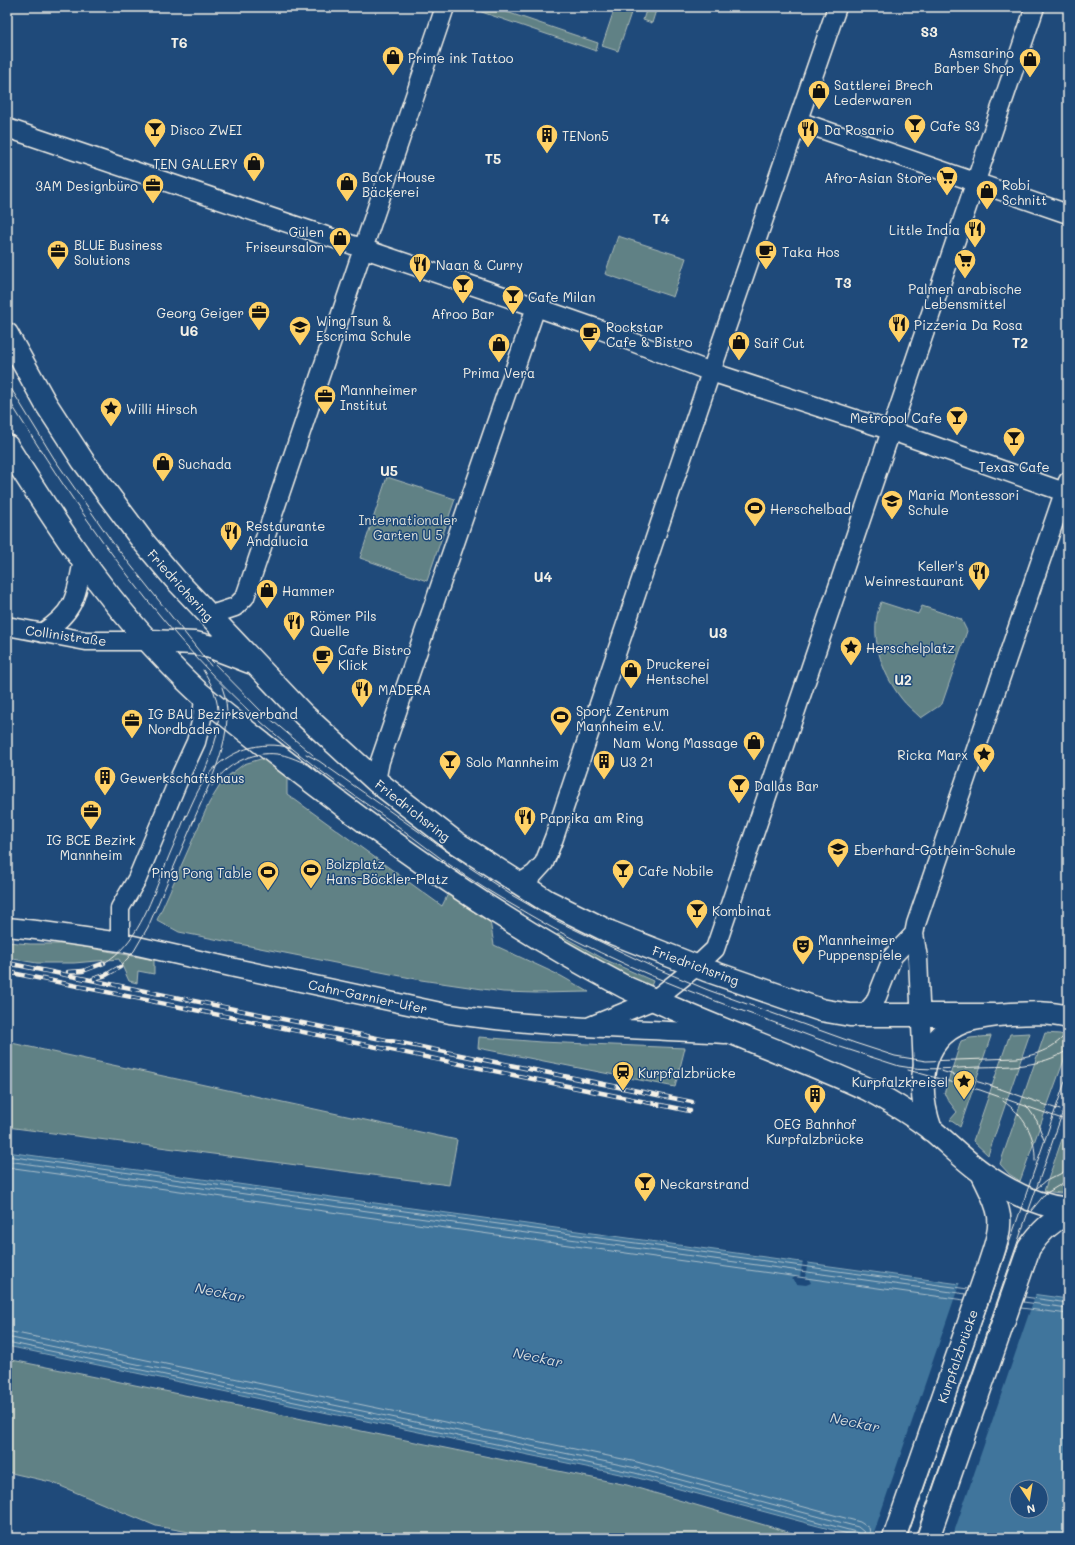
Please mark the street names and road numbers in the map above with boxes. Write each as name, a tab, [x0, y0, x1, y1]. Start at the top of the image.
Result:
street label: Friedrichsring	[144, 545, 218, 625]
street label: Collinistraße	[24, 621, 108, 649]
street label: Friedrichsring	[372, 775, 454, 845]
street label: Friedrichsring	[650, 941, 742, 989]
street label: Cahn-Garnier-Ufer	[307, 975, 429, 1017]
street label: Kurpfalzbrücke	[933, 1307, 981, 1405]

